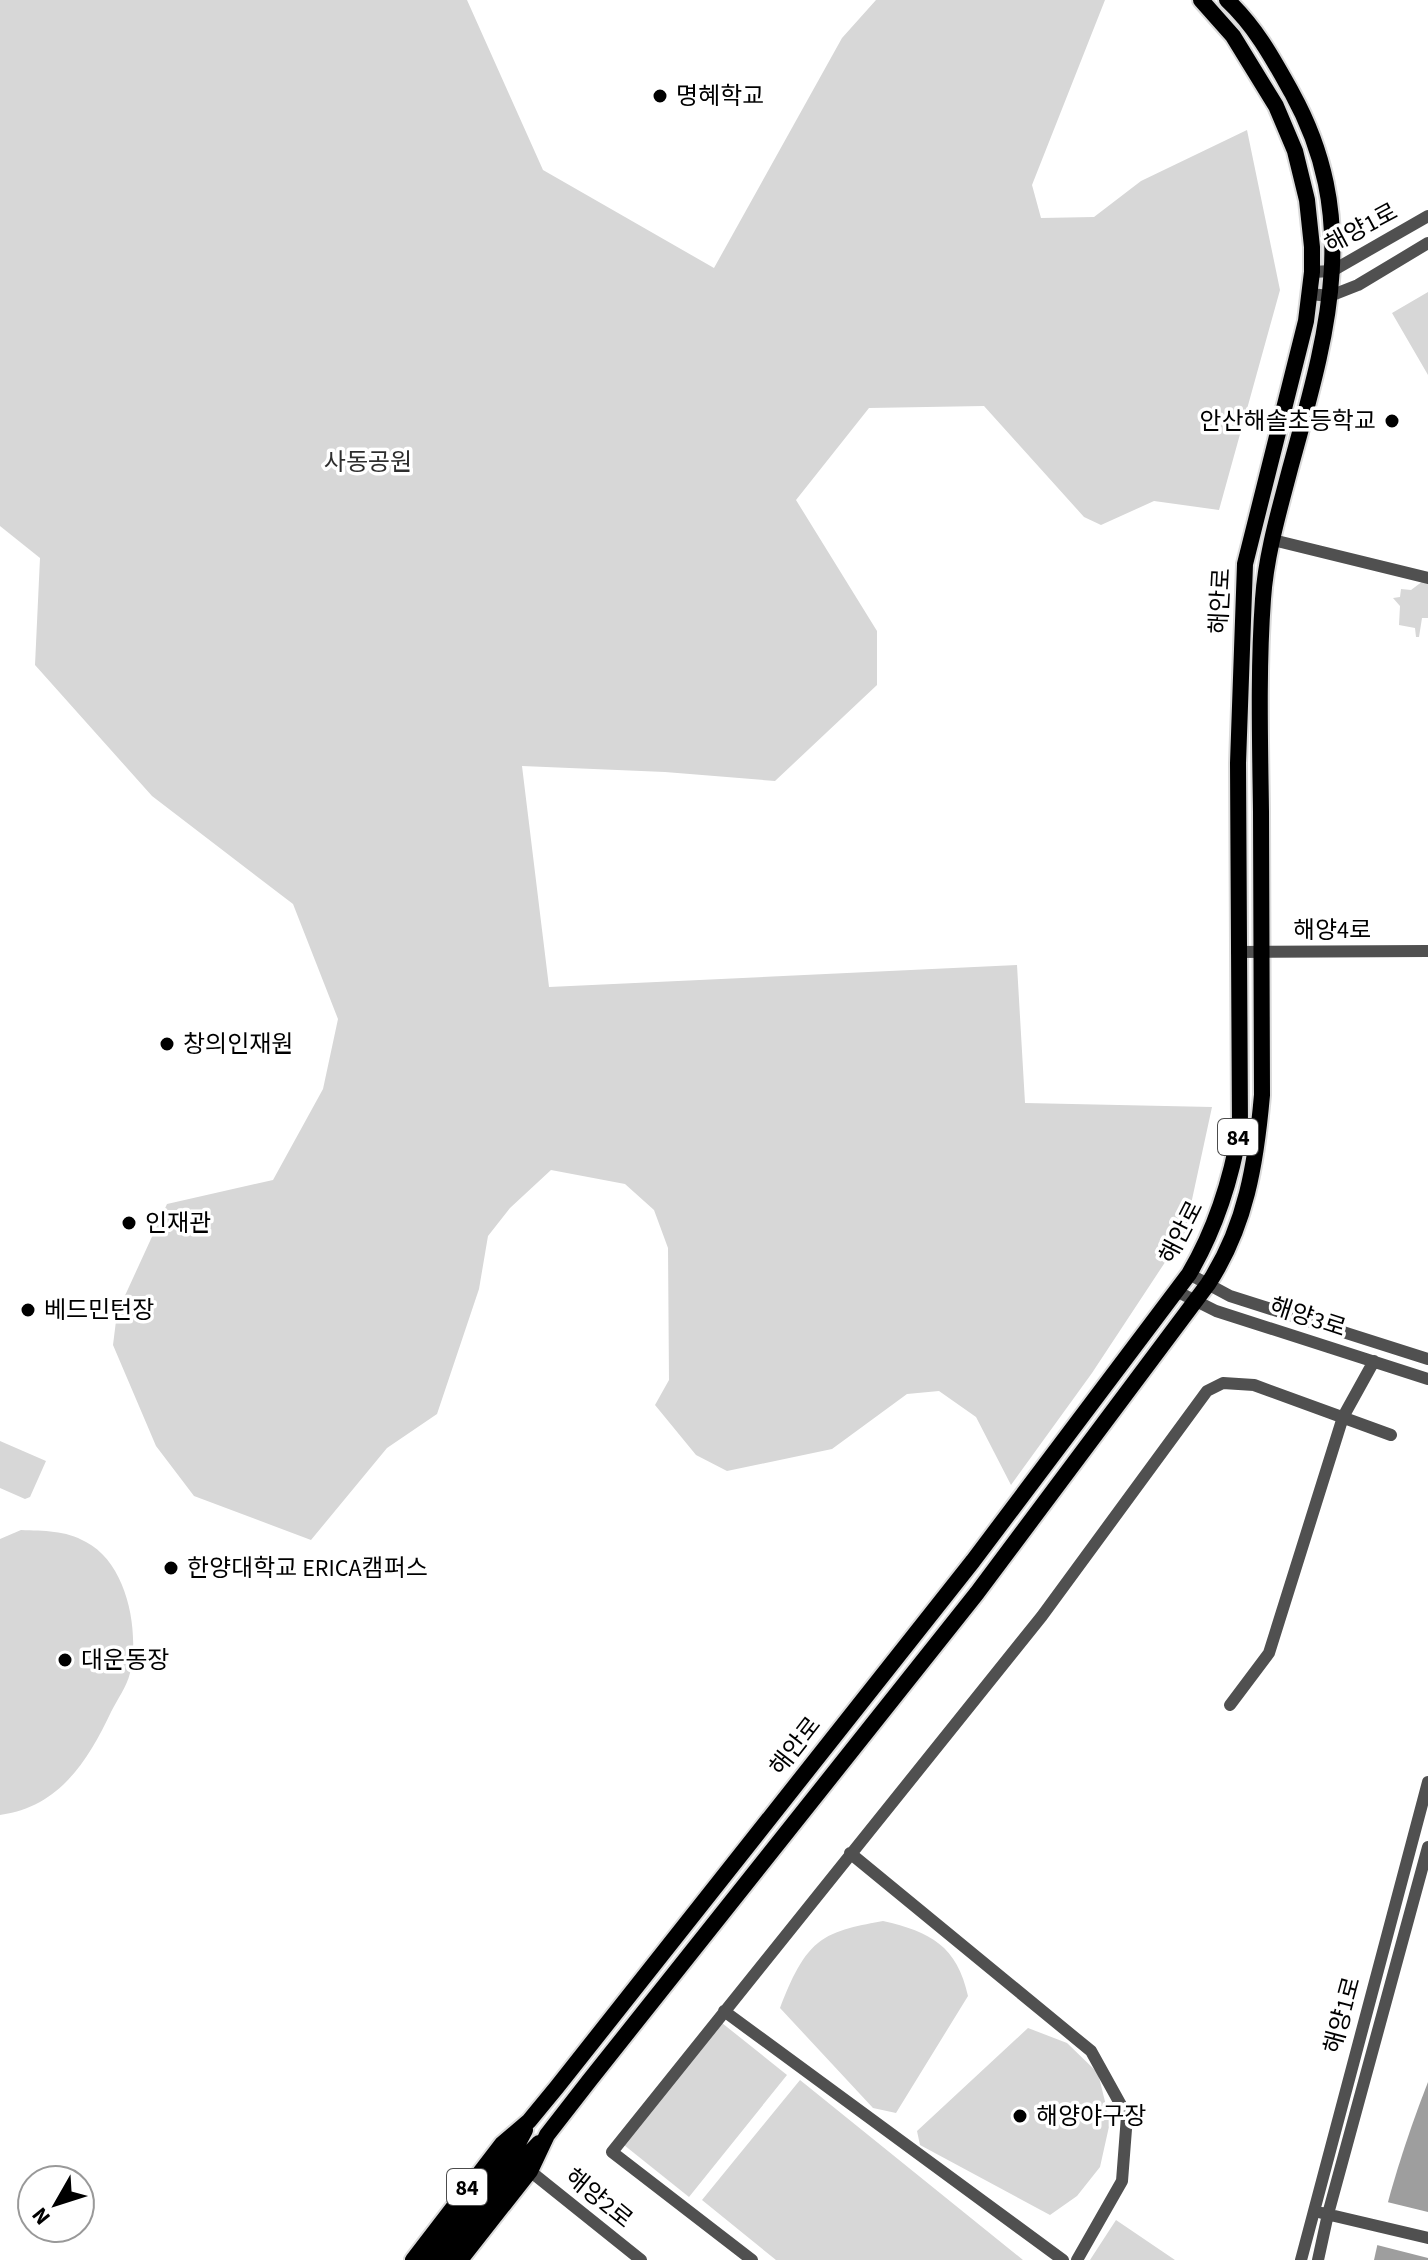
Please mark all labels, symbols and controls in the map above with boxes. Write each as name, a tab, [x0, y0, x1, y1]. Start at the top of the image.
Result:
place label: 명혜학교	[676, 79, 764, 114]
marker: 명혜학교	[651, 87, 669, 105]
street label: 해양1로	[1319, 195, 1404, 262]
place label: 안산해솔초등학교	[1199, 404, 1376, 439]
marker: 안산해솔초등학교	[1383, 412, 1401, 430]
park label: 사동공원	[324, 445, 412, 480]
street label: 해안로	[1201, 567, 1240, 635]
street label: 해양4로	[1293, 913, 1371, 948]
place label: 창의인재원	[183, 1027, 293, 1062]
marker: 창의인재원	[158, 1035, 176, 1053]
road number: 84	[1218, 1119, 1258, 1155]
street label: 해안로	[1151, 1195, 1212, 1270]
place label: 인재관	[145, 1206, 211, 1241]
marker: 인재관	[120, 1214, 138, 1232]
street label: 해양3로	[1265, 1289, 1350, 1346]
place label: 베드민턴장	[44, 1293, 154, 1328]
marker: 베드민턴장	[19, 1301, 37, 1319]
place label: 한양대학교 ERICA캠퍼스	[187, 1551, 428, 1586]
marker: 한양대학교 ERICA캠퍼스	[162, 1559, 180, 1577]
place label: 대운동장	[81, 1643, 169, 1678]
marker: 대운동장	[56, 1651, 74, 1669]
street label: 해안로	[761, 1709, 830, 1783]
street label: 해양1로	[1315, 1973, 1370, 2057]
place label: 해양야구장	[1036, 2099, 1146, 2134]
marker: 해양야구장	[1011, 2107, 1029, 2125]
street label: 해양2로	[557, 2160, 640, 2237]
north arrow	[16, 2164, 96, 2244]
road number: 84	[447, 2169, 487, 2205]
text: N	[24, 2200, 58, 2232]

